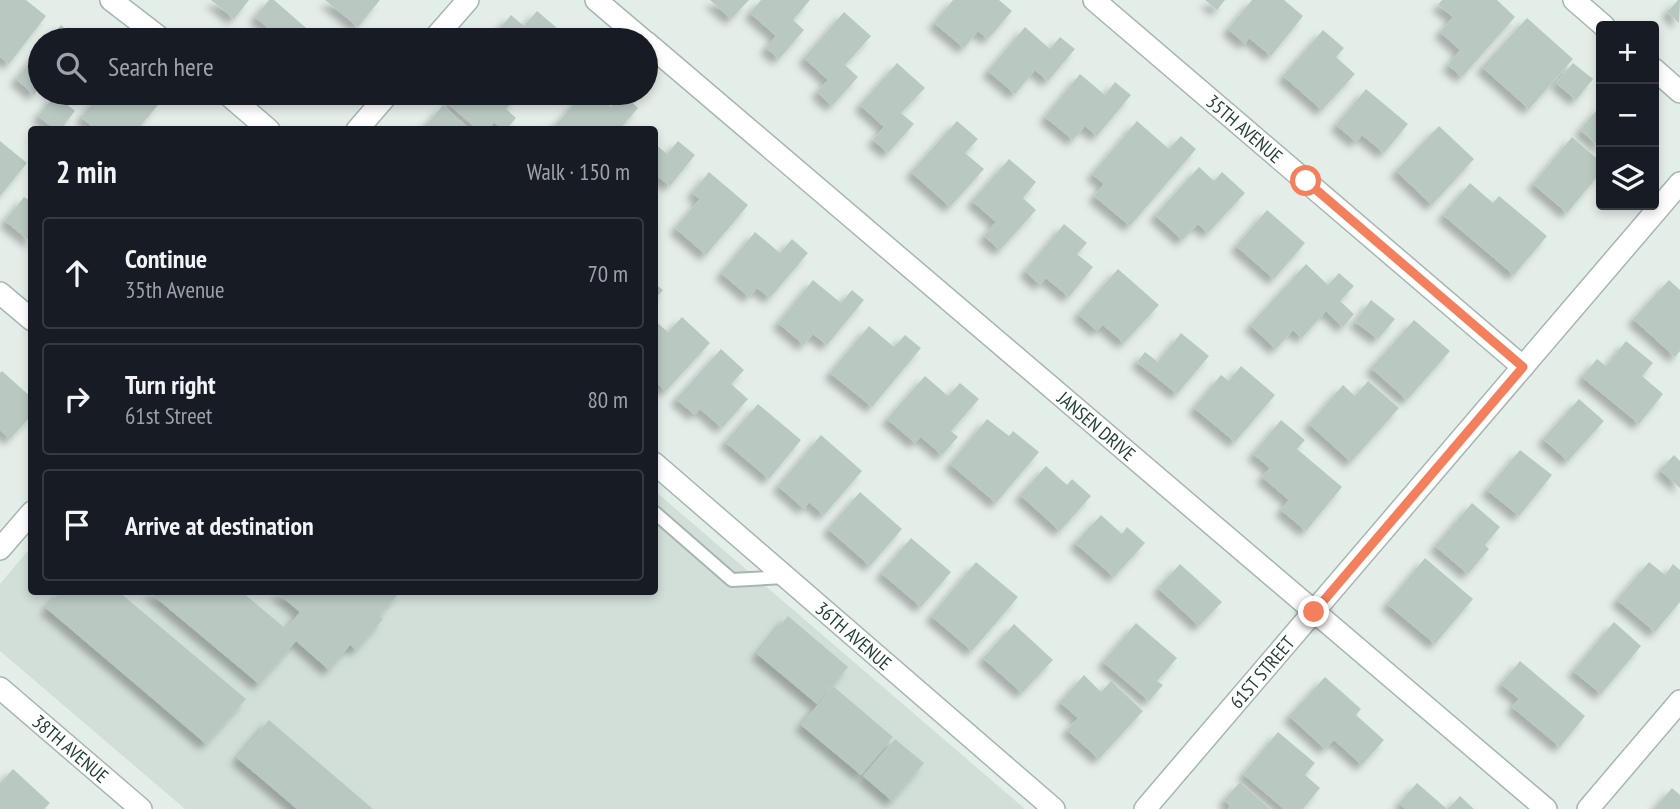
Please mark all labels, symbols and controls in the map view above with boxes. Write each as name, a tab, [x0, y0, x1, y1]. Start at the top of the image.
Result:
map controls	[1596, 21, 1659, 210]
button: +	[1596, 21, 1659, 84]
search box	[28, 28, 658, 105]
icon: search	[52, 48, 90, 86]
text: Search here	[108, 50, 214, 83]
button: −	[1596, 84, 1659, 147]
street label: 35TH AVENUE	[1201, 89, 1288, 168]
button: layers	[1596, 147, 1659, 210]
text: 2 min	[56, 152, 117, 191]
text: Walk · 150 m	[527, 157, 630, 186]
route start	[1290, 165, 1321, 196]
text: Continue	[125, 242, 207, 275]
icon: ahead	[58, 254, 96, 292]
text: 70 m	[587, 259, 628, 288]
text: 35th Avenue	[125, 275, 225, 304]
text: Turn right	[125, 368, 216, 401]
icon: right	[58, 380, 96, 418]
text: 80 m	[587, 385, 628, 414]
street label: JANSEN DRIVE	[1052, 385, 1140, 466]
text: 61st Street	[125, 401, 212, 430]
icon: arrive	[58, 506, 96, 544]
text: Arrive at destination	[125, 509, 314, 542]
street label: 36TH AVENUE	[811, 596, 897, 675]
route end	[1298, 596, 1329, 627]
street label: 61ST STREET	[1224, 631, 1300, 713]
street label: 38TH AVENUE	[28, 709, 114, 788]

